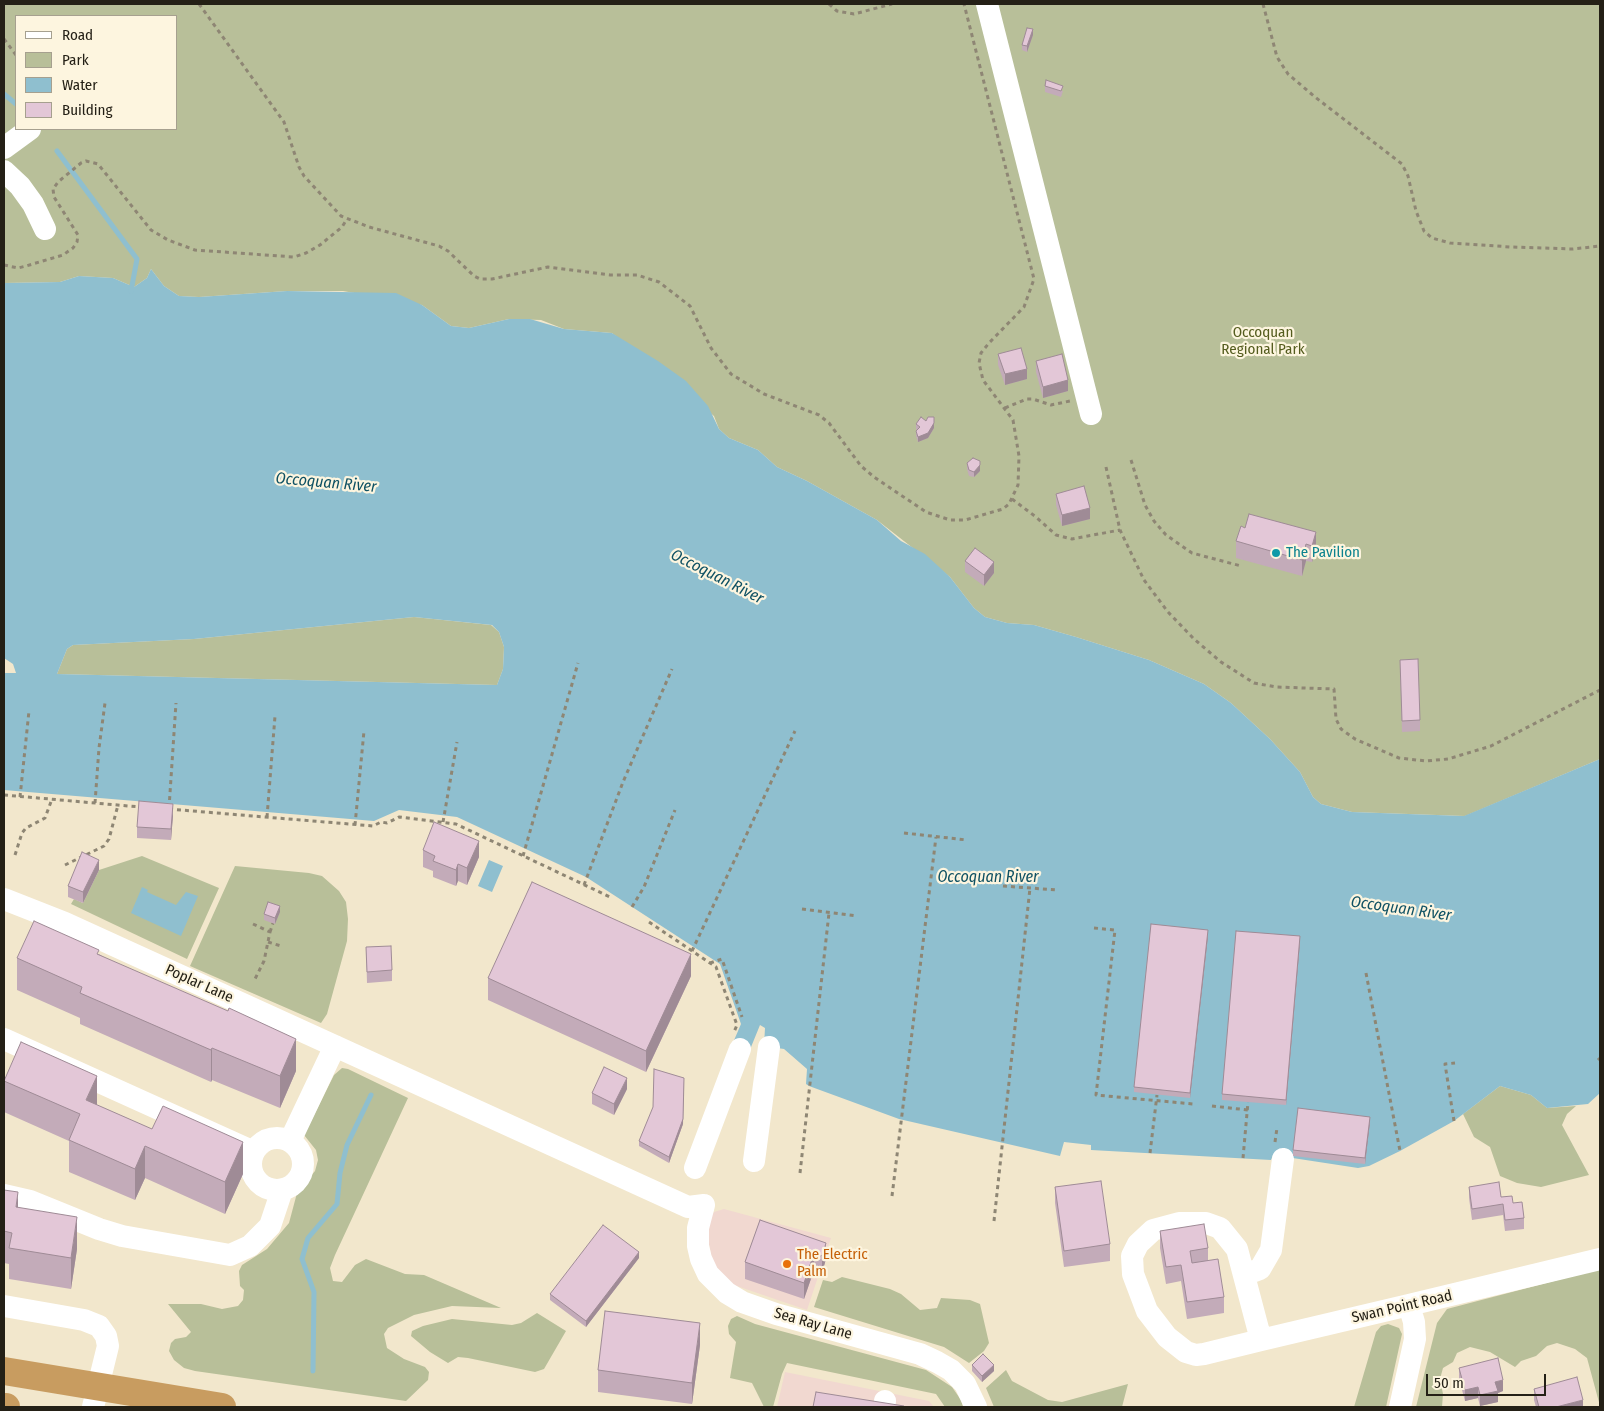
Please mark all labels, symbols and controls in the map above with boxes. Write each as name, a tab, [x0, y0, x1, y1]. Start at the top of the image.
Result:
legend	[15, 15, 178, 130]
text: Road	[62, 26, 93, 44]
text: Park	[62, 51, 89, 69]
text: Water	[62, 76, 97, 94]
text: Building	[62, 101, 113, 119]
park label: Occoquan Regional Park	[1221, 324, 1305, 359]
water label: Occoquan River	[275, 469, 377, 497]
place label: The Pavilion	[1286, 544, 1360, 562]
water label: Occoquan River	[668, 545, 766, 609]
marker: The Pavilion	[1270, 547, 1282, 559]
water label: Occoquan River	[937, 868, 1039, 888]
water label: Occoquan River	[1350, 892, 1452, 926]
street label: Poplar Lane	[162, 961, 236, 1007]
place label: The Electric Palm	[797, 1246, 868, 1281]
marker: The Electric Palm	[781, 1258, 793, 1270]
street label: Swan Point Road	[1350, 1287, 1454, 1327]
street label: Sea Ray Lane	[772, 1304, 854, 1344]
scale bar	[1429, 1364, 1549, 1396]
text: 50 m	[1434, 1374, 1464, 1392]

